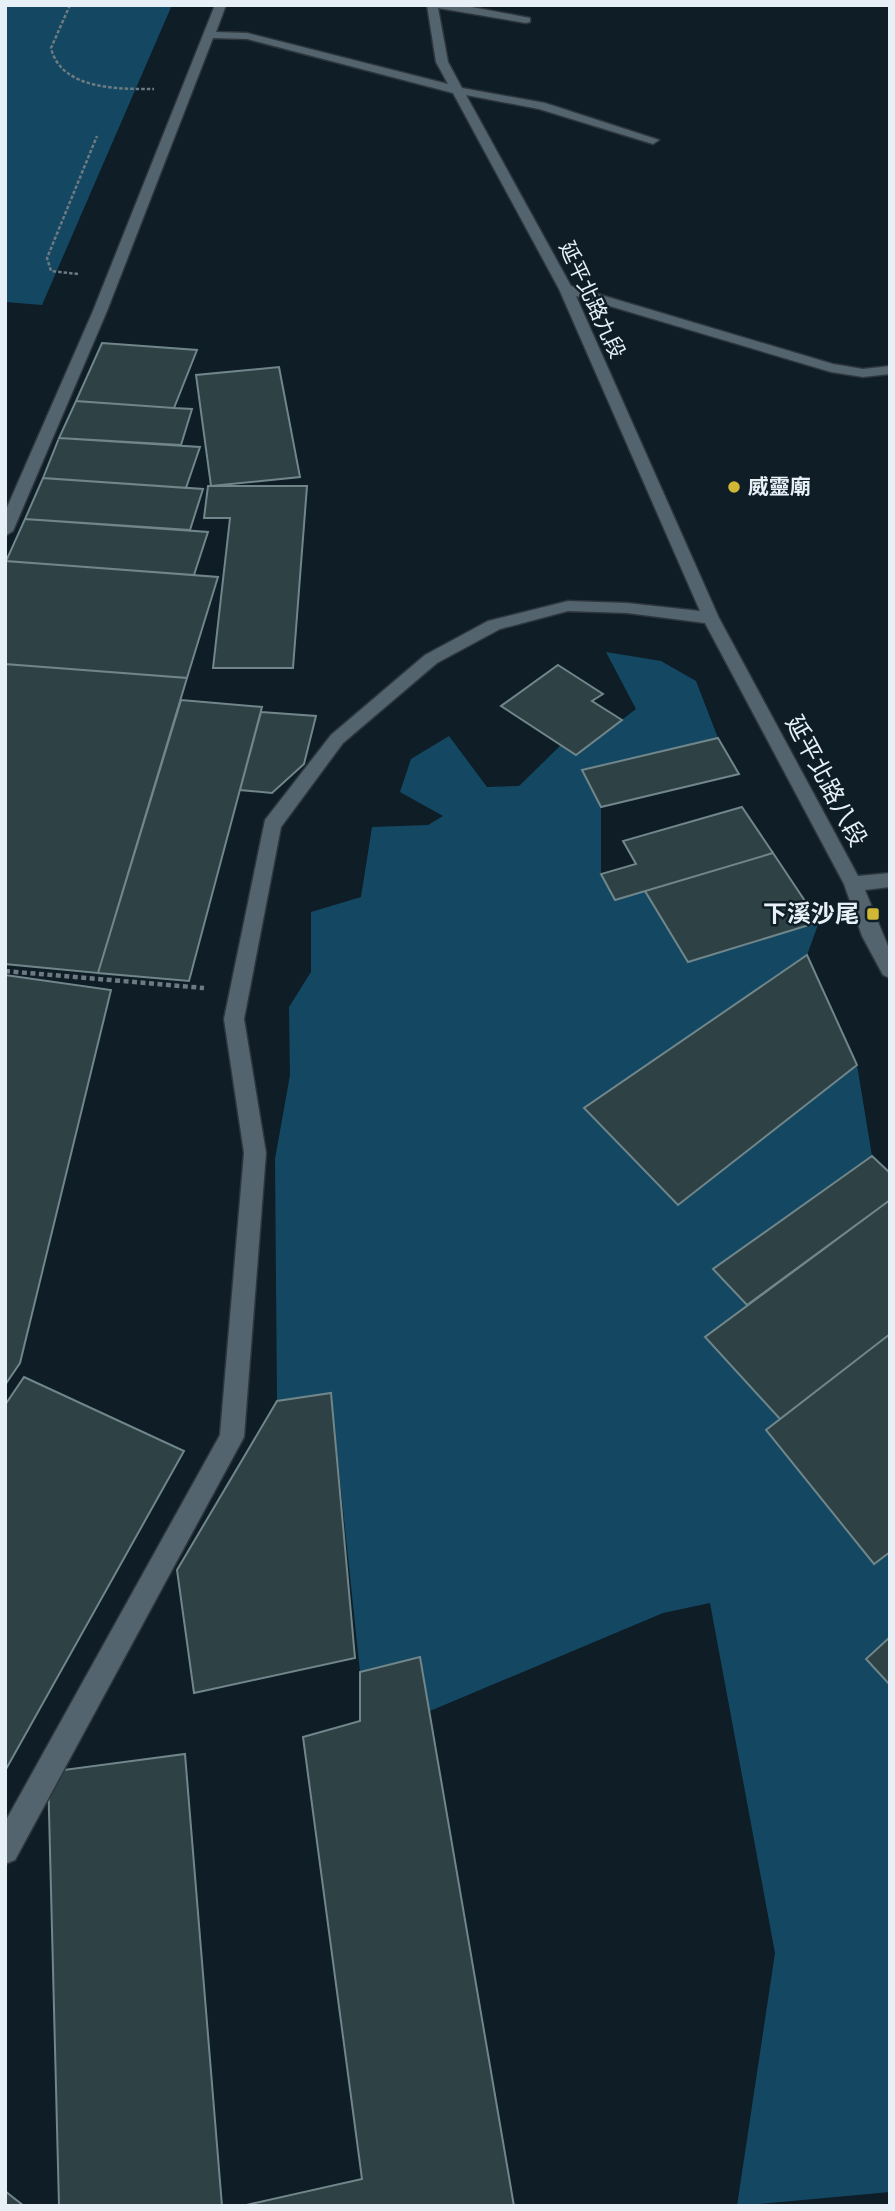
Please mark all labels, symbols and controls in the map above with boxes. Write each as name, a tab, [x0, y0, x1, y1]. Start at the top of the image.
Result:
street label: 延平北路九段	[554, 237, 632, 363]
place label: 威靈廟	[748, 472, 811, 500]
marker: 威靈廟	[726, 479, 742, 495]
street label: 延平北路八段	[779, 709, 876, 852]
place label: 下溪沙尾	[763, 896, 859, 929]
marker: 下溪沙尾	[865, 906, 881, 922]

